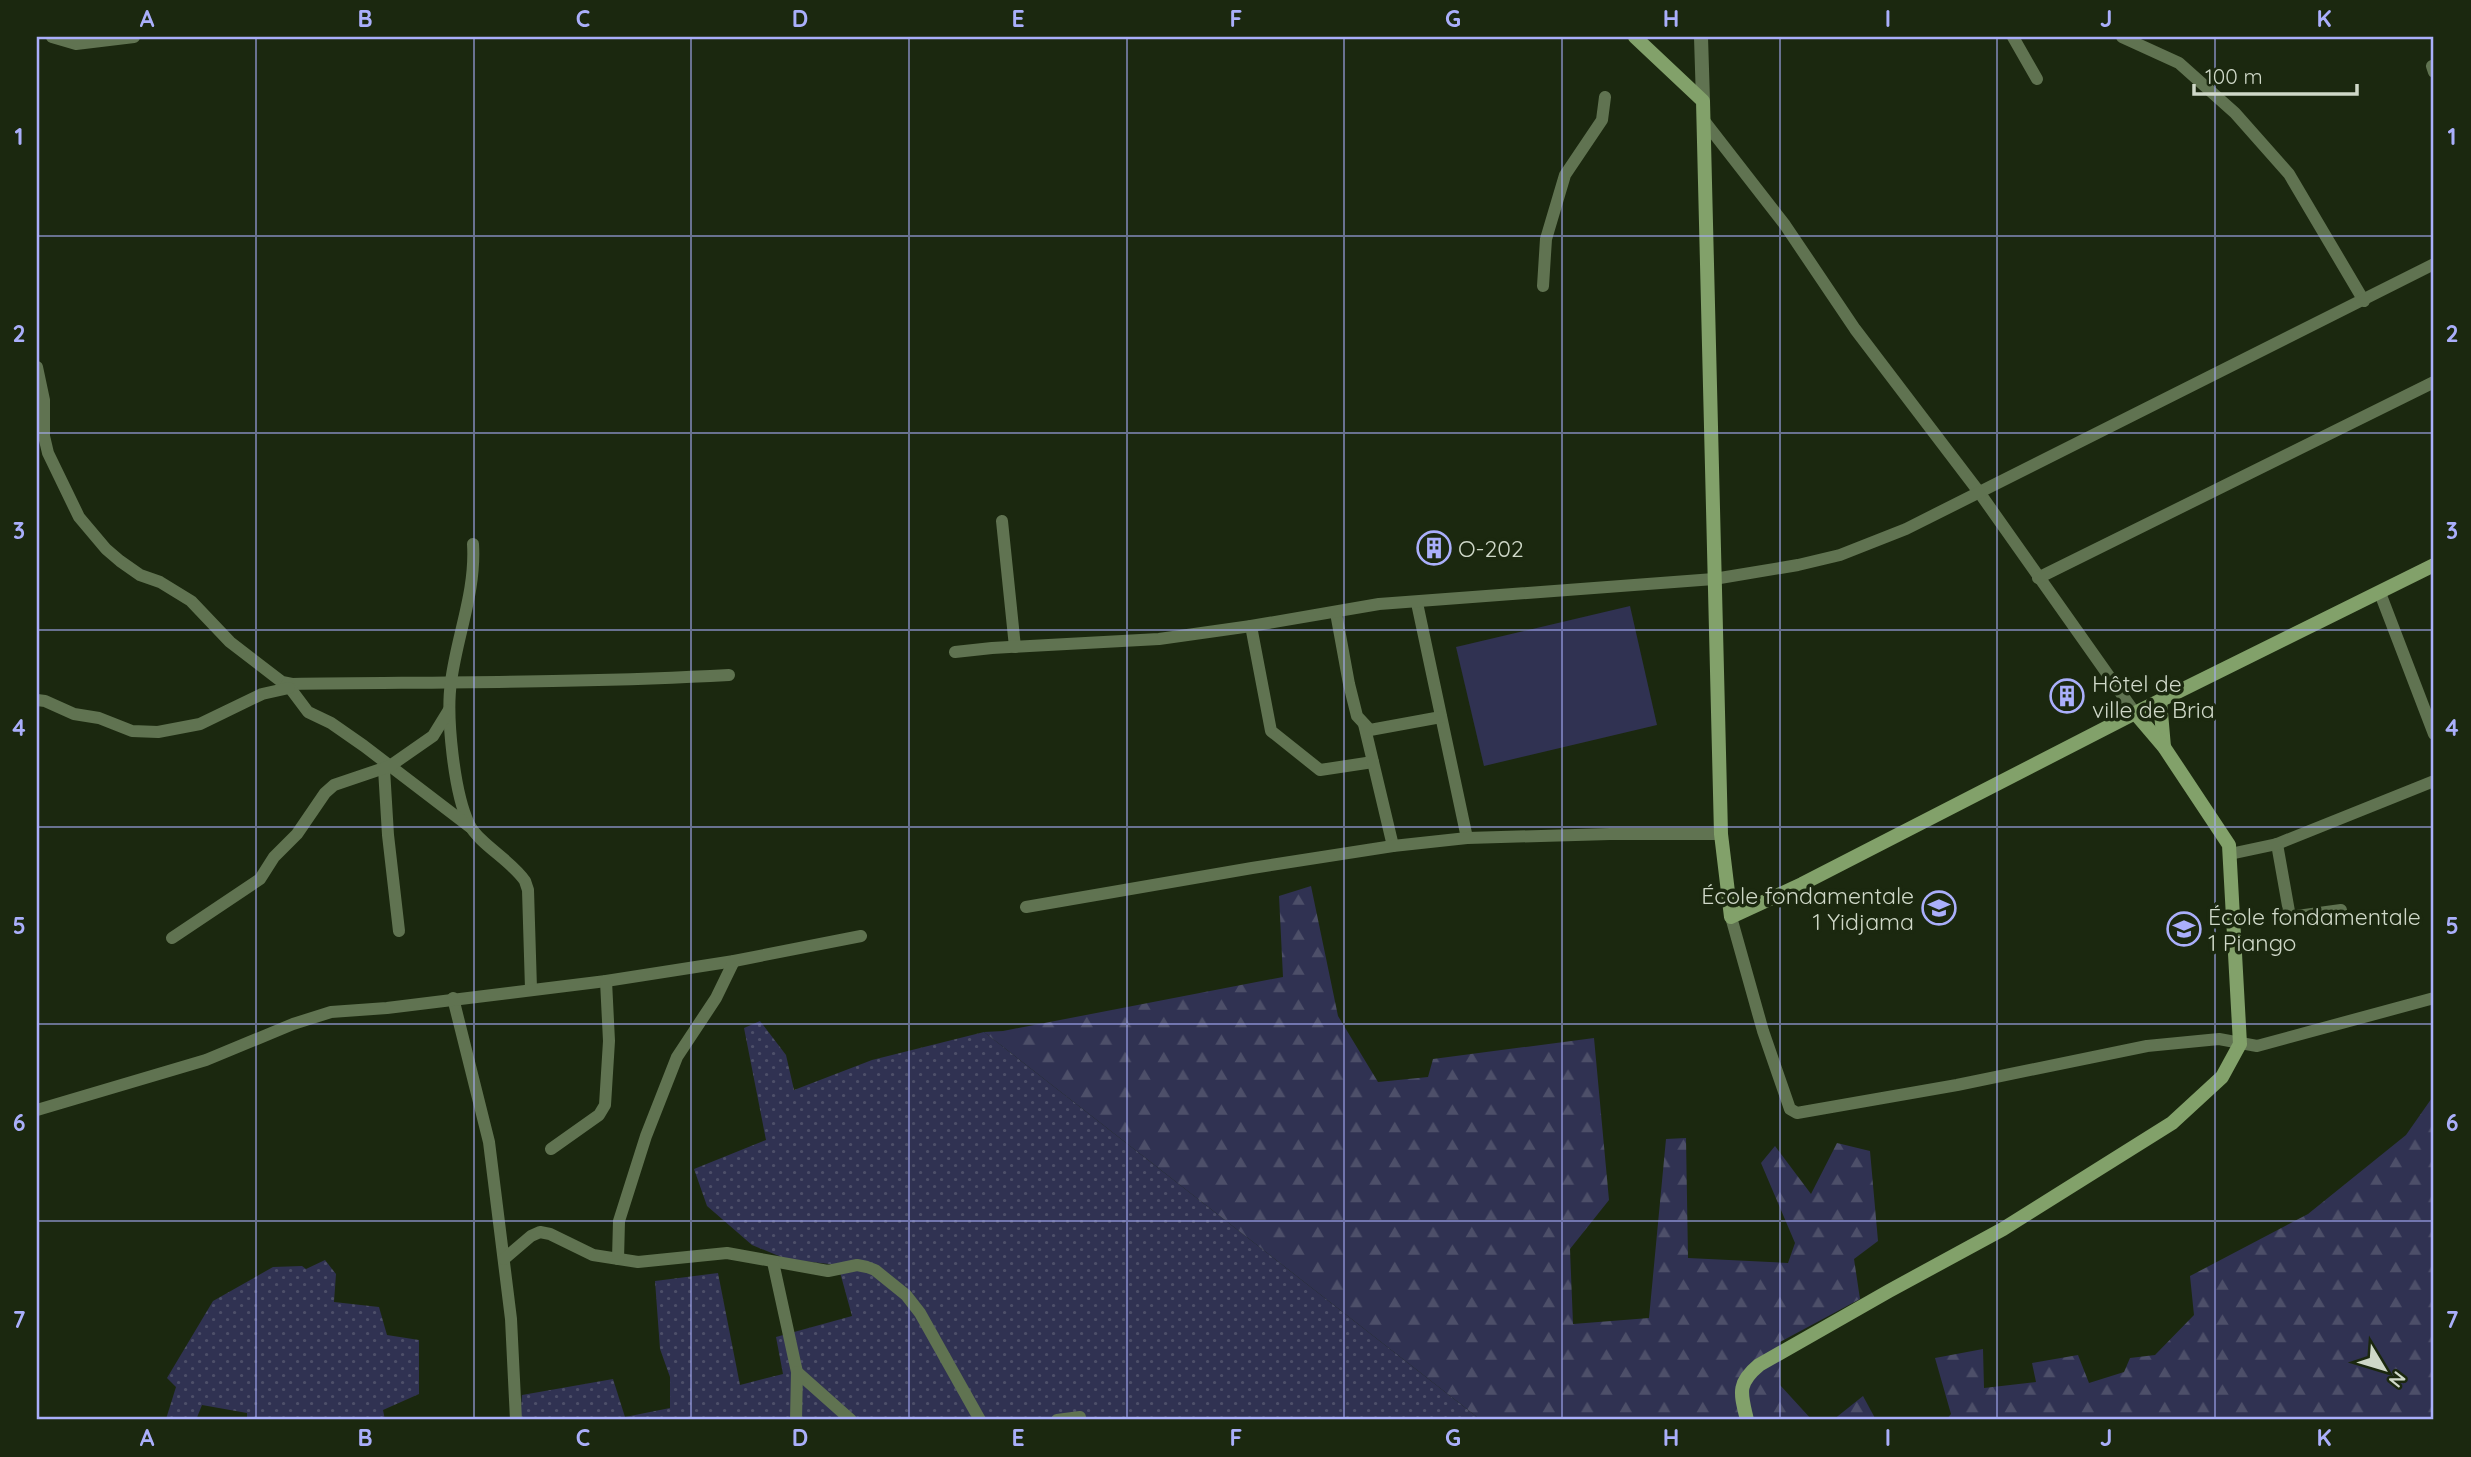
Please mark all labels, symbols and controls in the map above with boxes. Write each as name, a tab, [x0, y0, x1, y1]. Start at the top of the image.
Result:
text: A	[140, 4, 155, 33]
text: B	[357, 4, 373, 33]
text: C	[576, 4, 590, 33]
text: D	[792, 4, 808, 33]
text: E	[1011, 4, 1025, 33]
text: F	[1230, 4, 1242, 33]
text: G	[1445, 4, 1461, 33]
text: H	[1663, 4, 1679, 33]
text: I	[1885, 4, 1891, 33]
text: J	[2100, 4, 2112, 33]
text: K	[2316, 4, 2332, 33]
scale bar	[2194, 52, 2357, 96]
text: 100 m	[2205, 63, 2263, 89]
text: 1	[15, 122, 23, 151]
text: 1	[2448, 122, 2456, 151]
text: 2	[12, 319, 26, 348]
text: 2	[2445, 319, 2459, 348]
text: 3	[13, 516, 25, 545]
text: 3	[2446, 516, 2458, 545]
building icon: O-202	[1415, 529, 1453, 567]
place label: O-202	[1458, 534, 1524, 563]
place label: Hôtel de ville de Bria	[2092, 669, 2215, 724]
building icon: Hôtel de ville de Bria	[2048, 677, 2086, 715]
text: 4	[12, 713, 26, 742]
text: 4	[2445, 713, 2459, 742]
place label: École fondamentale 1 Yidjama	[1701, 881, 1914, 936]
school or university icon: École fondamentale 1 Yidjama	[1920, 889, 1958, 927]
place label: École fondamentale 1 Piango	[2208, 902, 2421, 957]
school or university icon: École fondamentale 1 Piango	[2165, 910, 2203, 948]
text: 5	[12, 911, 26, 940]
text: 5	[2445, 911, 2459, 940]
text: 6	[13, 1108, 25, 1137]
text: 6	[2446, 1108, 2458, 1137]
text: 7	[13, 1305, 26, 1334]
text: 7	[2446, 1305, 2459, 1334]
north arrow	[2348, 1334, 2418, 1404]
text: N	[2384, 1367, 2411, 1392]
text: A	[140, 1423, 155, 1452]
text: B	[357, 1423, 373, 1452]
text: C	[576, 1423, 590, 1452]
text: D	[792, 1423, 808, 1452]
text: E	[1011, 1423, 1025, 1452]
text: F	[1230, 1423, 1242, 1452]
text: G	[1445, 1423, 1461, 1452]
text: H	[1663, 1423, 1679, 1452]
text: I	[1885, 1423, 1891, 1452]
text: J	[2100, 1423, 2112, 1452]
text: K	[2316, 1423, 2332, 1452]

